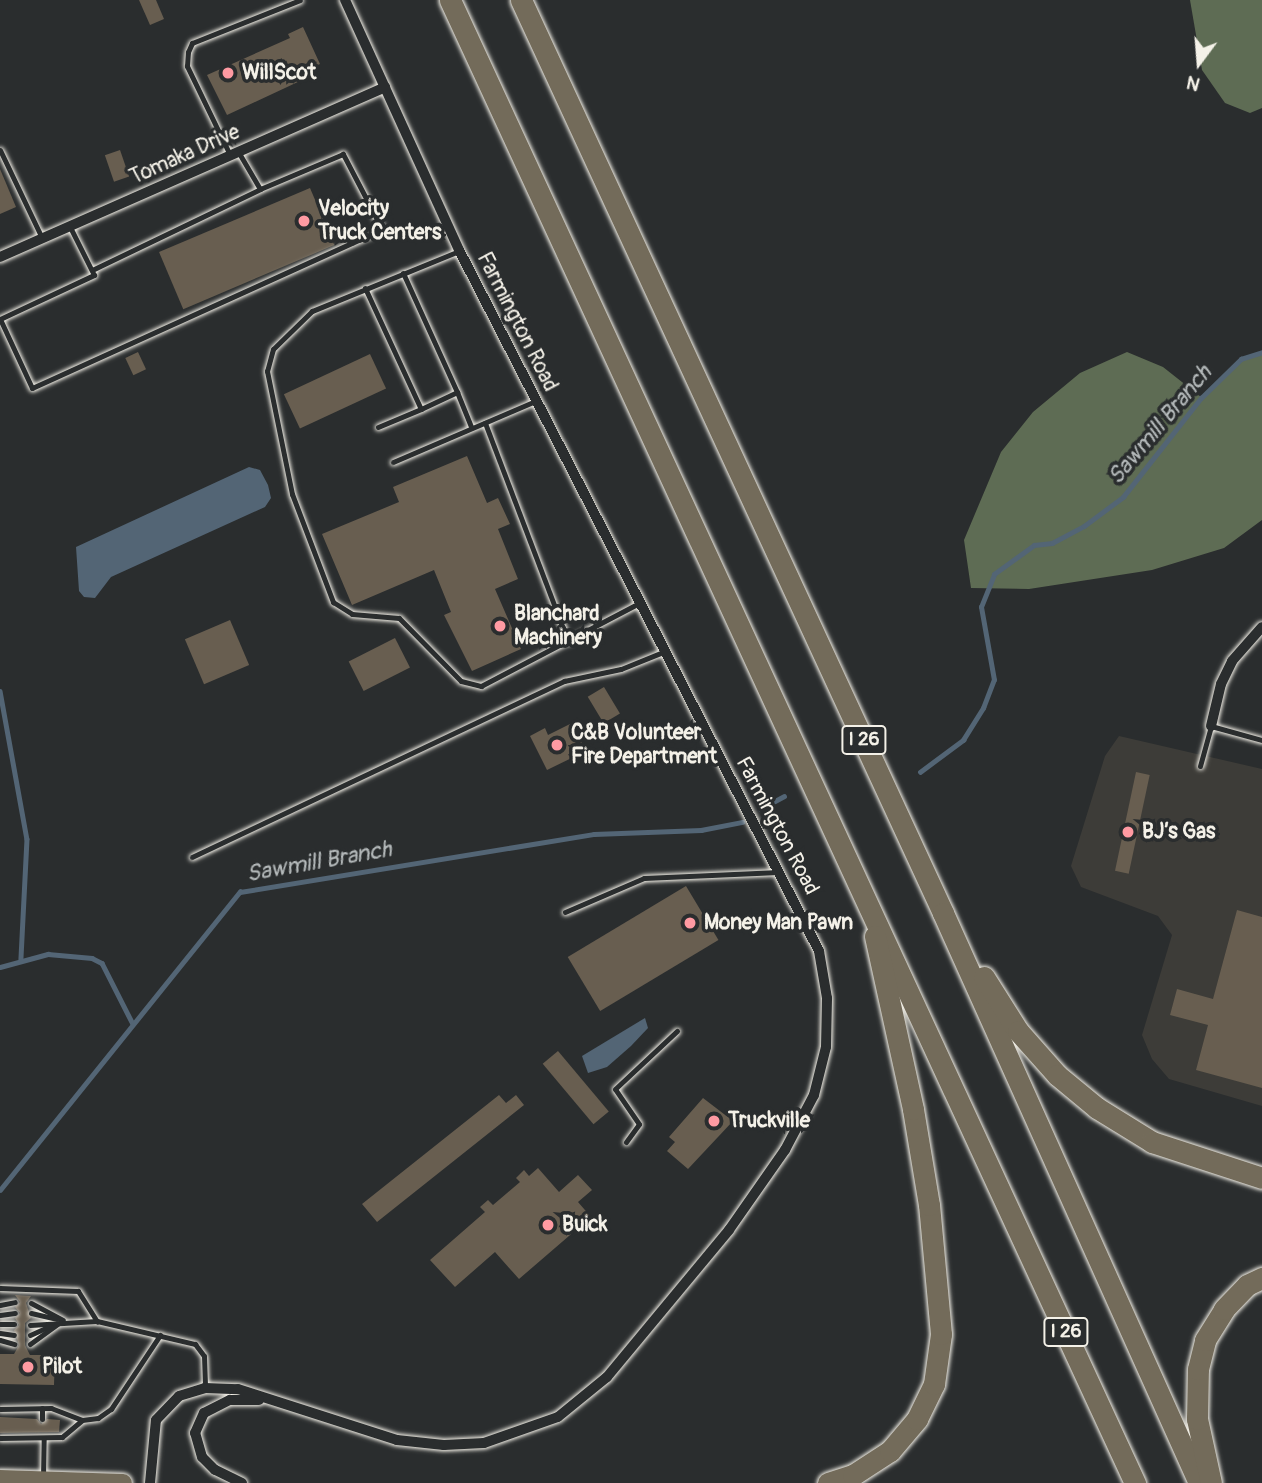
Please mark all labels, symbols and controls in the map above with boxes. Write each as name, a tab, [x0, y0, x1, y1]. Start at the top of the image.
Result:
north arrow	[1164, 28, 1234, 98]
place label: WillScot	[242, 60, 316, 86]
marker: WillScot	[220, 65, 236, 81]
text: N	[1184, 70, 1203, 96]
street label: Tomaka Drive	[126, 120, 244, 190]
place label: Velocity Truck Centers	[318, 196, 441, 246]
marker: Velocity Truck Centers	[296, 213, 312, 229]
street label: Farmington Road	[471, 248, 563, 396]
water label: Sawmill Branch	[1102, 360, 1218, 490]
place label: Blanchard Machinery	[514, 601, 602, 651]
marker: Blanchard Machinery	[492, 618, 508, 634]
place label: C&B Volunteer Fire Department	[571, 720, 717, 770]
road number: I 26	[841, 724, 887, 755]
marker: C&B Volunteer Fire Department	[549, 737, 565, 753]
street label: Farmington Road	[730, 753, 824, 899]
place label: BJ’s Gas	[1142, 819, 1215, 845]
marker: BJ’s Gas	[1120, 824, 1136, 840]
water label: Sawmill Branch	[244, 836, 394, 888]
place label: Money Man Pawn	[704, 910, 853, 936]
marker: Money Man Pawn	[682, 915, 698, 931]
place label: Truckville	[728, 1108, 810, 1134]
marker: Truckville	[706, 1113, 722, 1129]
place label: Buick	[562, 1212, 608, 1238]
marker: Buick	[540, 1217, 556, 1233]
road number: I 26	[1043, 1316, 1089, 1348]
place label: Pilot	[42, 1354, 82, 1380]
marker: Pilot	[20, 1359, 36, 1375]

